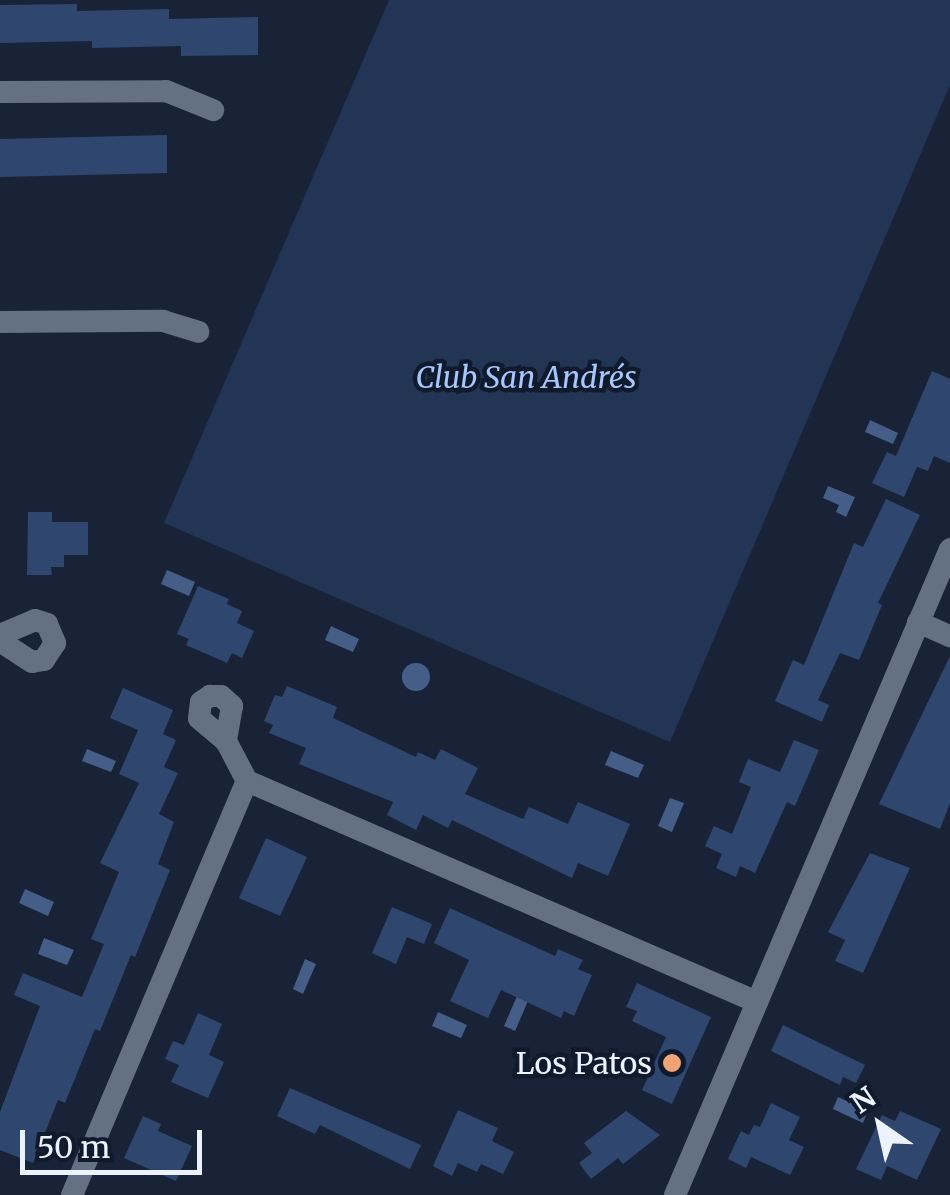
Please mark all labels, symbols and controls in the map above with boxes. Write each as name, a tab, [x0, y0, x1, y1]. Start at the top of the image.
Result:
park label: Club San Andrés	[415, 359, 637, 395]
place label: Los Patos	[516, 1045, 652, 1081]
marker: Los Patos	[661, 1052, 683, 1074]
north arrow	[830, 1075, 930, 1175]
text: N	[844, 1079, 882, 1121]
scale bar	[25, 1110, 208, 1172]
text: 50 m	[37, 1128, 110, 1166]

